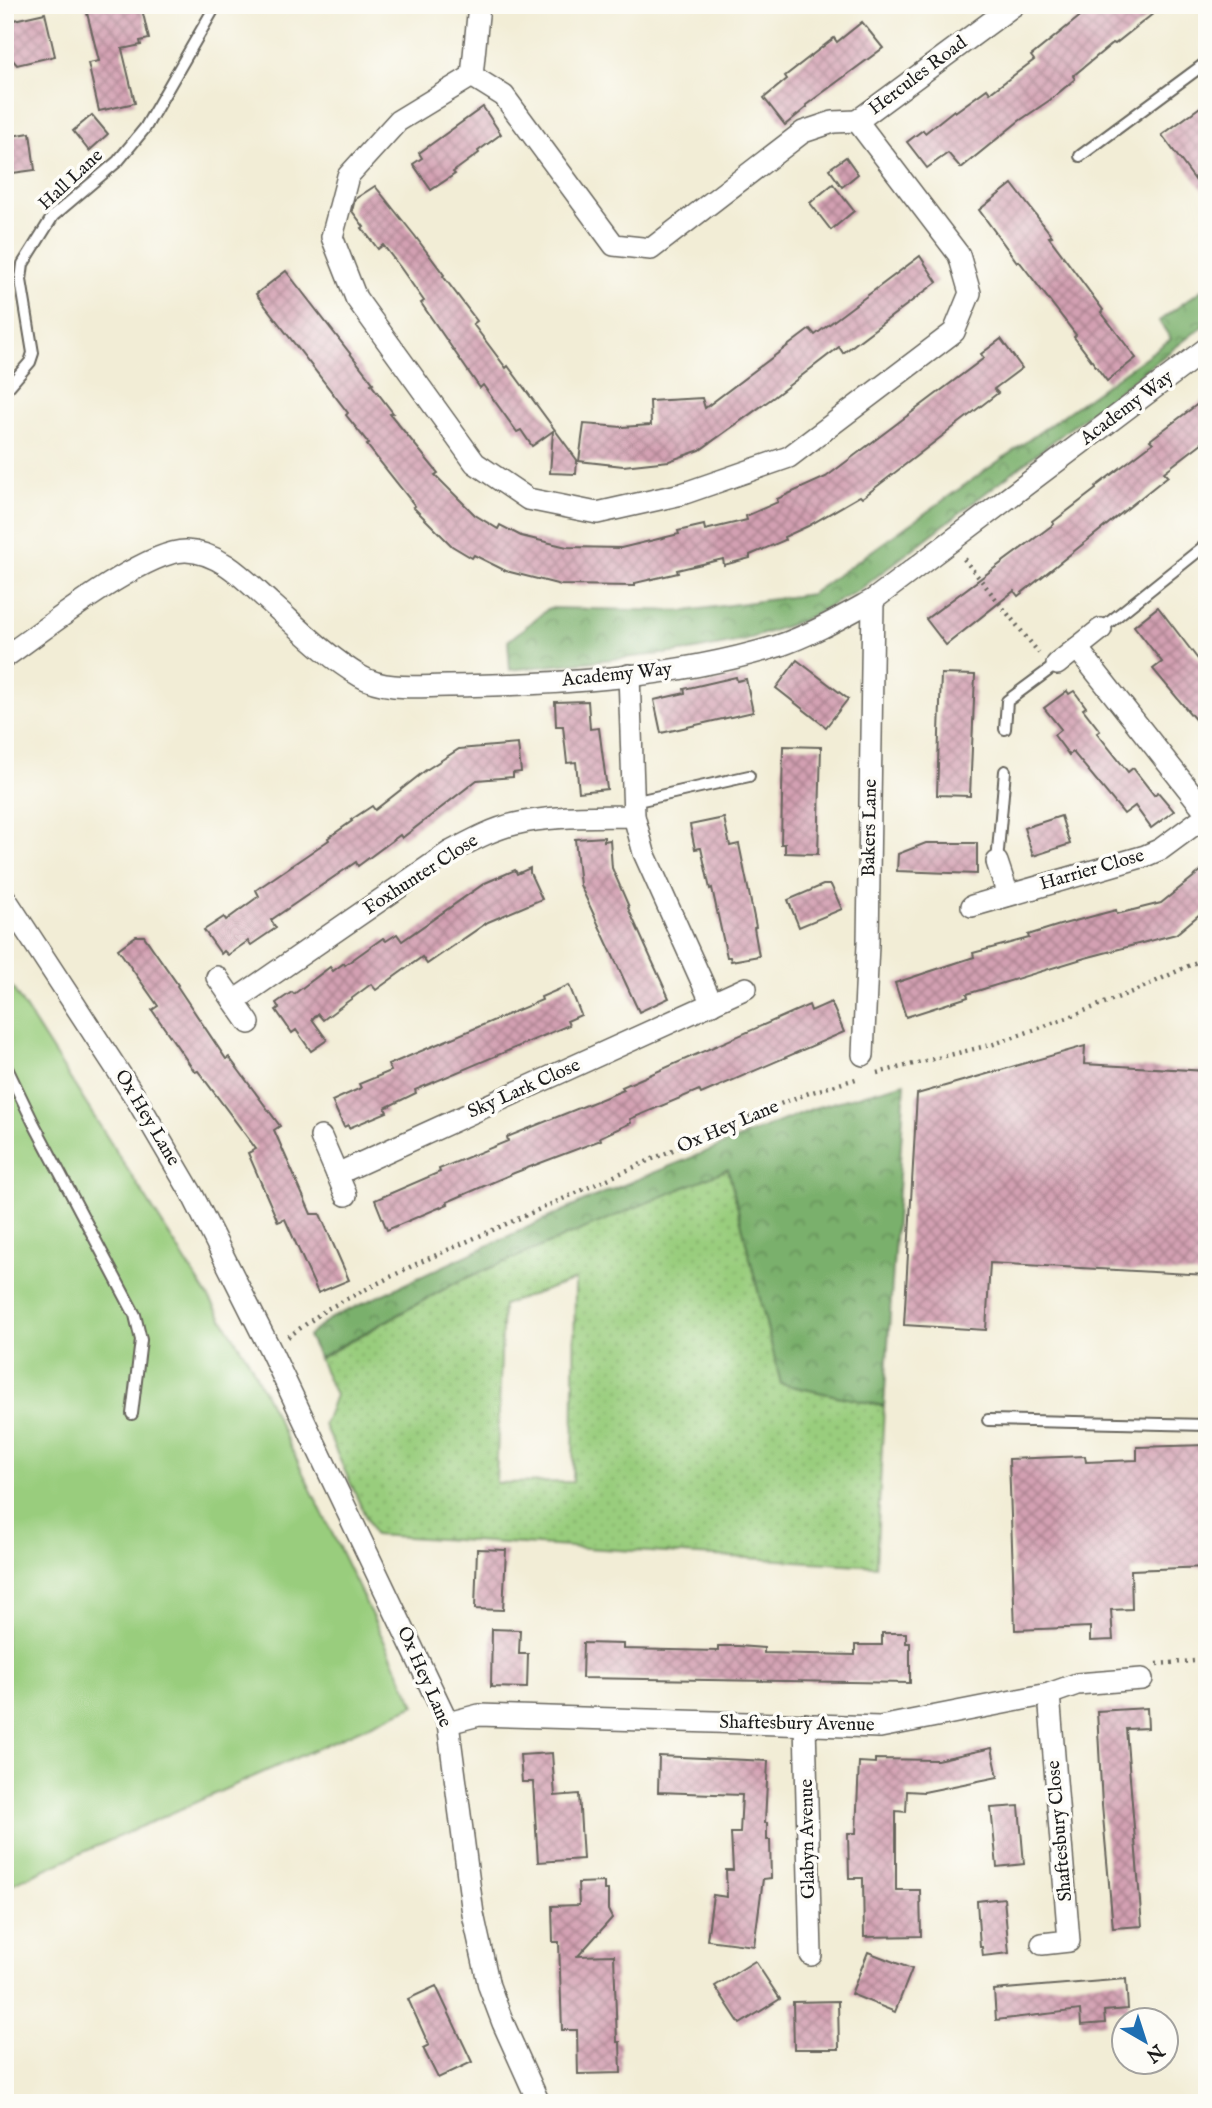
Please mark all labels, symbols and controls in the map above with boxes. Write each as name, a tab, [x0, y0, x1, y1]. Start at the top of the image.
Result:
street label: Hercules Road	[864, 31, 973, 121]
street label: Hall Lane	[34, 144, 109, 216]
street label: Academy Way	[1075, 365, 1179, 451]
street label: Academy Way	[560, 657, 674, 693]
street label: Bakers Lane	[857, 779, 883, 877]
street label: Foxhunter Close	[359, 829, 483, 921]
street label: Harrier Close	[1037, 844, 1147, 896]
street label: Sky Lark Close	[464, 1053, 584, 1125]
street label: Ox Hey Lane	[109, 1066, 185, 1171]
street label: Ox Hey Lane	[674, 1095, 783, 1159]
street label: Ox Hey Lane	[391, 1623, 457, 1731]
street label: Shaftesbury Avenue	[719, 1711, 875, 1737]
street label: Shaftesbury Close	[1042, 1759, 1078, 1903]
street label: Glabyn Avenue	[795, 1778, 821, 1899]
north arrow	[1110, 2007, 1180, 2076]
text: N	[1140, 2038, 1169, 2068]

